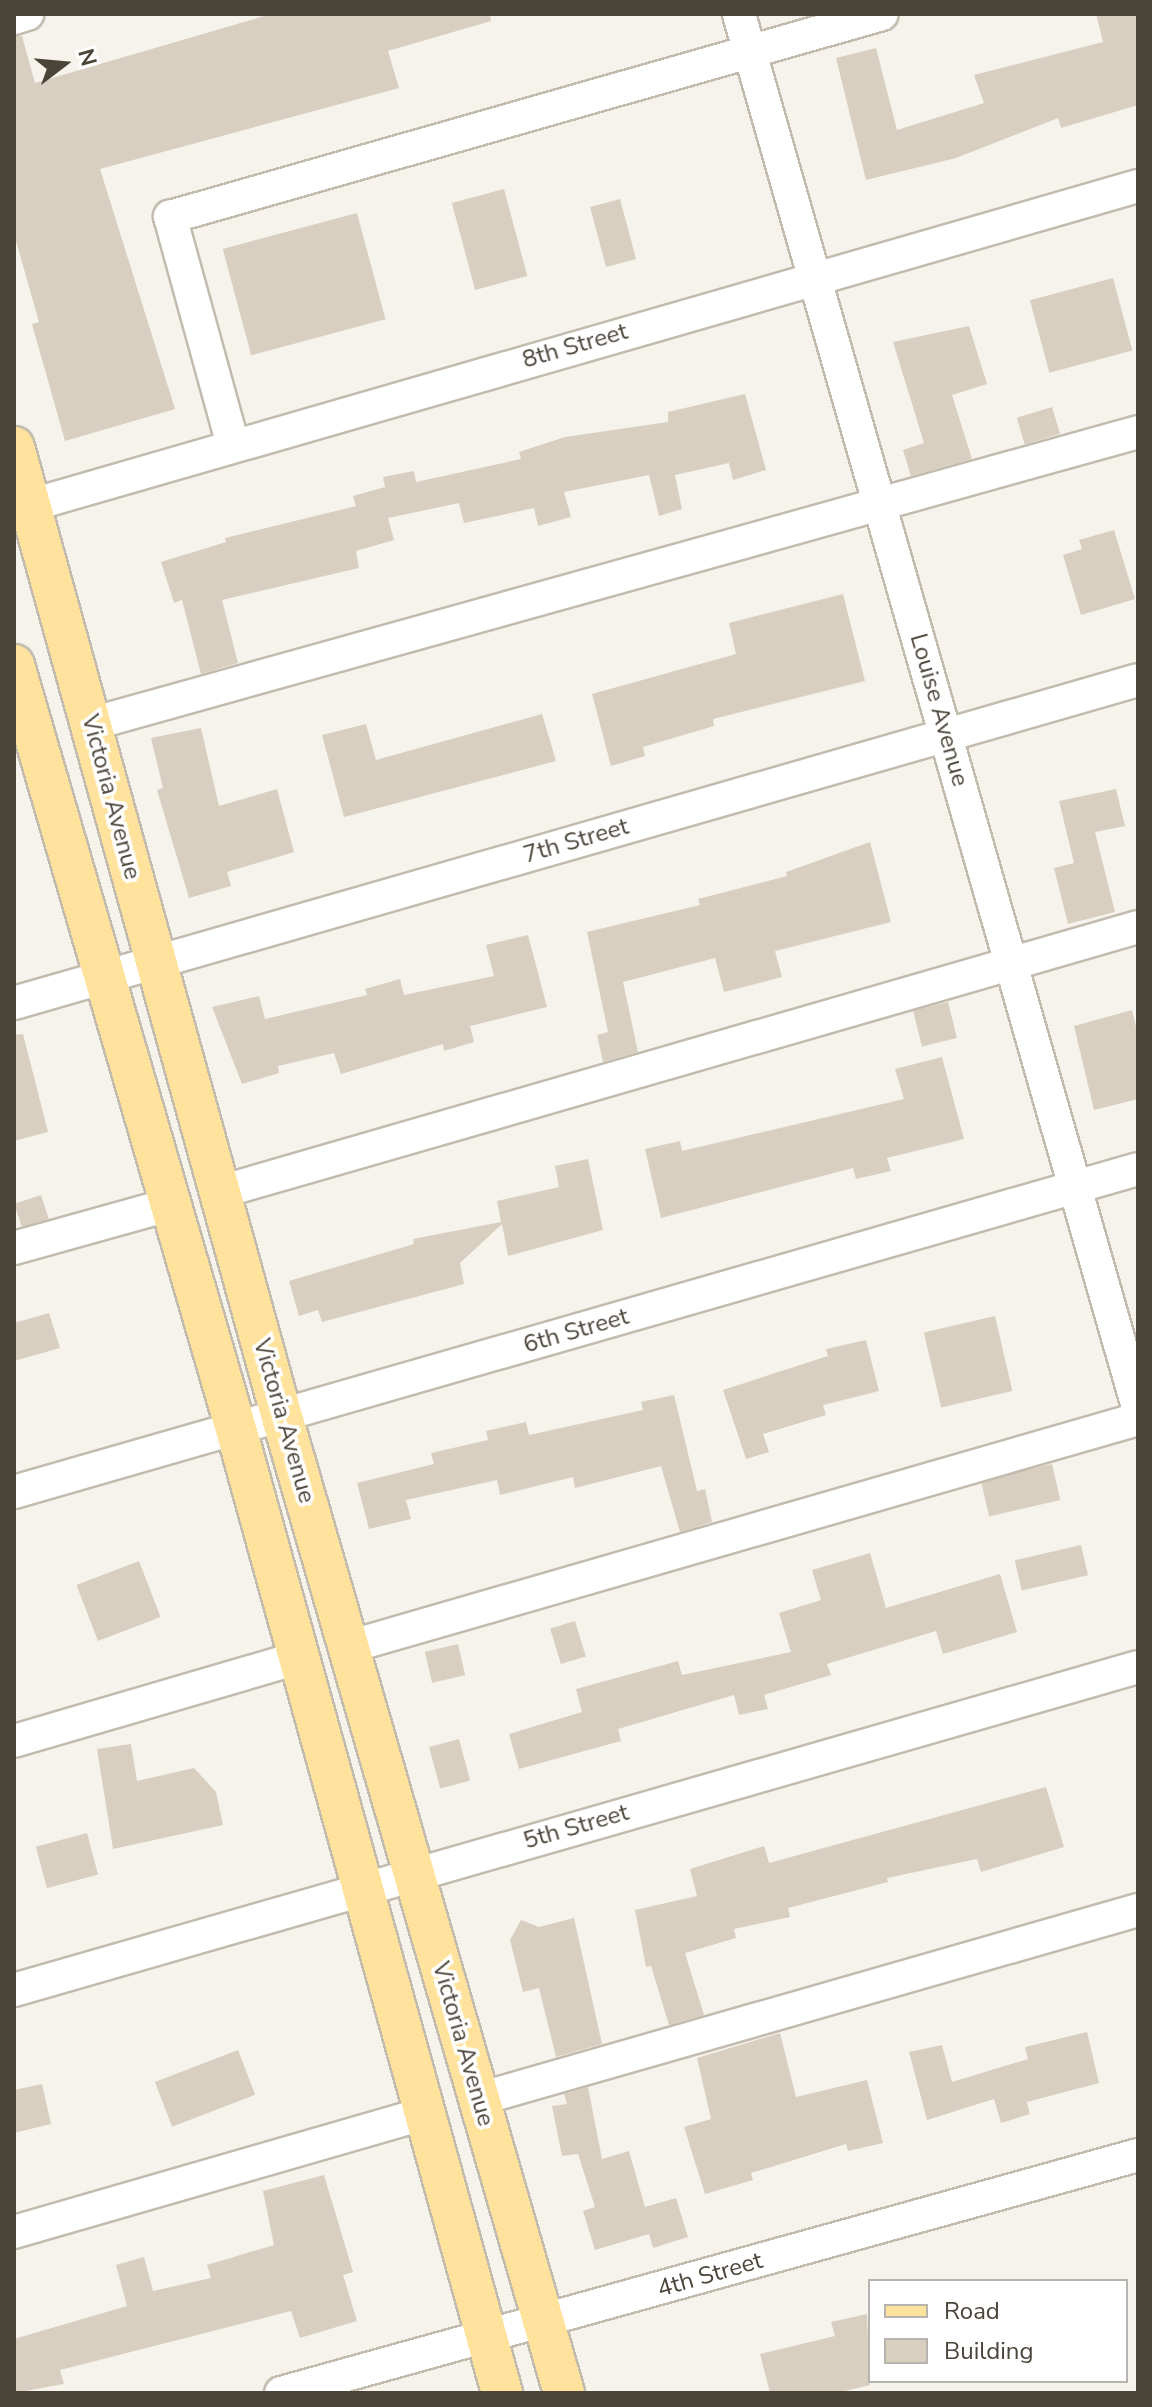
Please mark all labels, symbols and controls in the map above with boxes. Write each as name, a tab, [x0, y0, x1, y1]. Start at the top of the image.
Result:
north arrow	[24, 24, 104, 104]
text: N	[70, 45, 104, 69]
street label: 8th Street	[519, 317, 631, 375]
street label: Louise Avenue	[903, 630, 975, 790]
street label: Victoria Avenue	[75, 711, 147, 883]
street label: 7th Street	[520, 812, 632, 870]
street label: 6th Street	[520, 1302, 632, 1360]
street label: Victoria Avenue	[247, 1336, 321, 1506]
street label: 5th Street	[520, 1798, 632, 1856]
street label: Victoria Avenue	[426, 1959, 500, 2129]
street label: 4th Street	[654, 2246, 766, 2304]
legend	[868, 2279, 1128, 2383]
text: Road	[944, 2295, 1000, 2327]
text: Building	[944, 2335, 1034, 2367]

